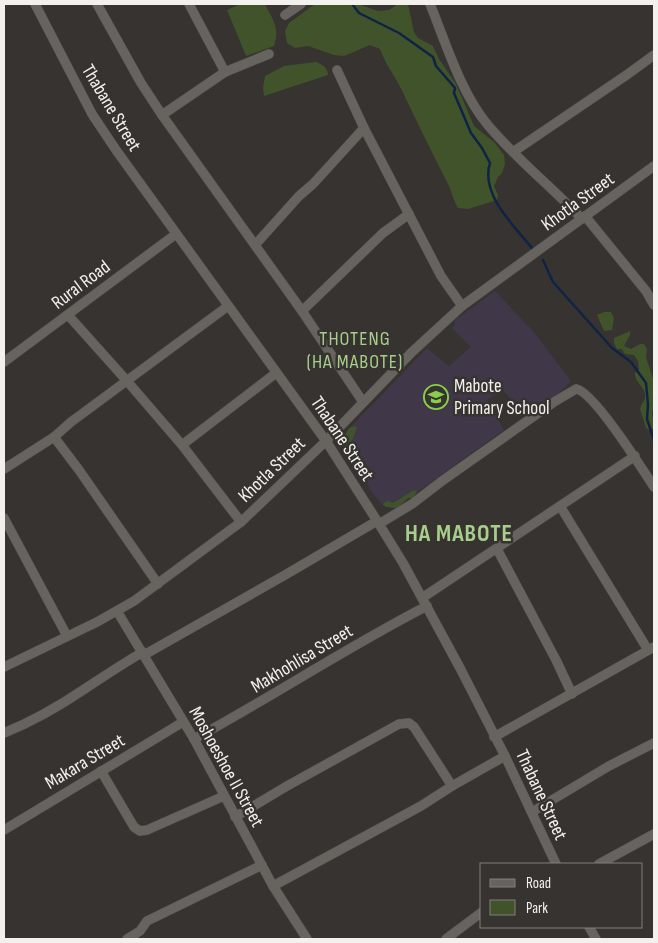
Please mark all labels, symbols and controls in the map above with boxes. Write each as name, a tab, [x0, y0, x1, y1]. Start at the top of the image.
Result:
street label: Thabane Street	[76, 60, 146, 156]
street label: Khotla Street	[537, 168, 619, 236]
street label: Rural Road	[47, 256, 115, 314]
district label: THOTENG (HA MABOTE)	[307, 327, 403, 374]
place label: Mabote Primary School	[454, 375, 550, 420]
school or university icon: Mabote Primary School	[423, 384, 449, 410]
street label: Thabane Street	[305, 392, 379, 486]
street label: Khotla Street	[234, 432, 310, 508]
district label: HA MABOTE	[405, 519, 513, 548]
street label: Makhohlisa Street	[247, 620, 357, 698]
street label: Moshoeshoe II Street	[183, 703, 269, 831]
street label: Makara Street	[41, 729, 129, 795]
street label: Thabane Street	[510, 746, 572, 844]
legend	[480, 863, 643, 928]
text: Road	[526, 874, 551, 893]
text: Park	[526, 899, 548, 918]

